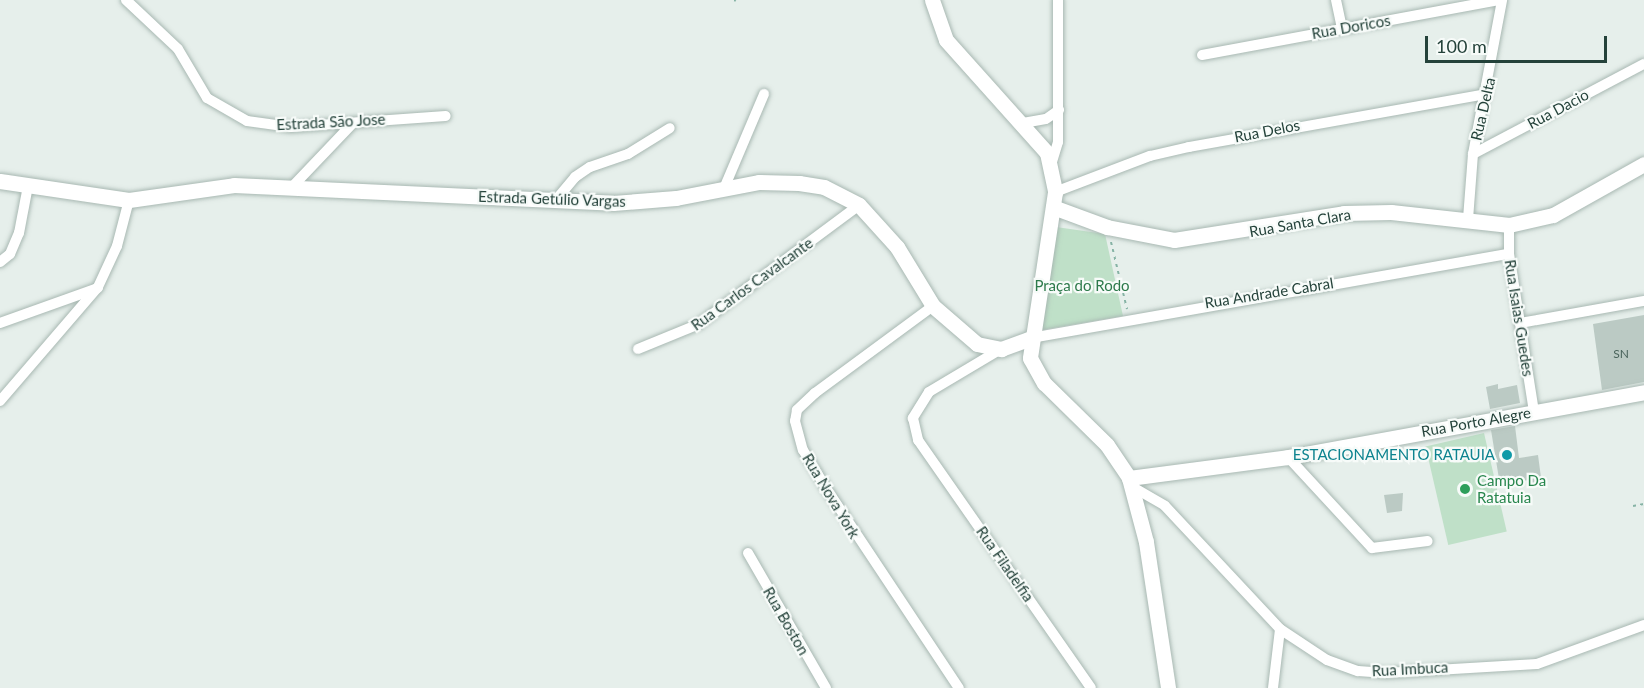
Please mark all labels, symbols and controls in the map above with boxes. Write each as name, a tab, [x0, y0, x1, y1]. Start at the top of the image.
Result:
street label: Rua Doricos	[1310, 11, 1392, 43]
scale bar	[1428, 24, 1610, 62]
text: 100 m	[1436, 35, 1487, 57]
street label: Rua Delta	[1467, 76, 1499, 142]
street label: Rua Dacio	[1524, 85, 1592, 133]
street label: Estrada Sāo Jose	[276, 110, 386, 134]
street label: Rua Delos	[1233, 116, 1301, 146]
street label: Estrada Getúlio Vargas	[478, 187, 626, 211]
street label: Rua Santa Clara	[1248, 205, 1352, 241]
street label: Rua Carlos Cavalcante	[688, 234, 816, 334]
street label: Rua Isaias Guedes	[1501, 258, 1537, 378]
street label: Rua Andrade Cabral	[1203, 274, 1335, 312]
park label: Praça do Rodo	[1034, 277, 1130, 295]
house number: SN	[1613, 347, 1629, 361]
street label: Rua Porto Alegre	[1420, 403, 1532, 441]
place label: ESTACIONAMENTO RATAUIA	[1293, 446, 1495, 464]
marker: ESTACIONAMENTO RATAUIA	[1500, 448, 1514, 462]
street label: Rua Nova York	[798, 450, 864, 542]
place label: Campo Da Ratatuia	[1477, 471, 1546, 506]
marker: Campo Da Ratatuia	[1458, 482, 1472, 496]
street label: Rua Filadelfia	[972, 523, 1038, 605]
street label: Rua Boston	[759, 584, 813, 658]
street label: Rua Imbuca	[1371, 658, 1449, 680]

